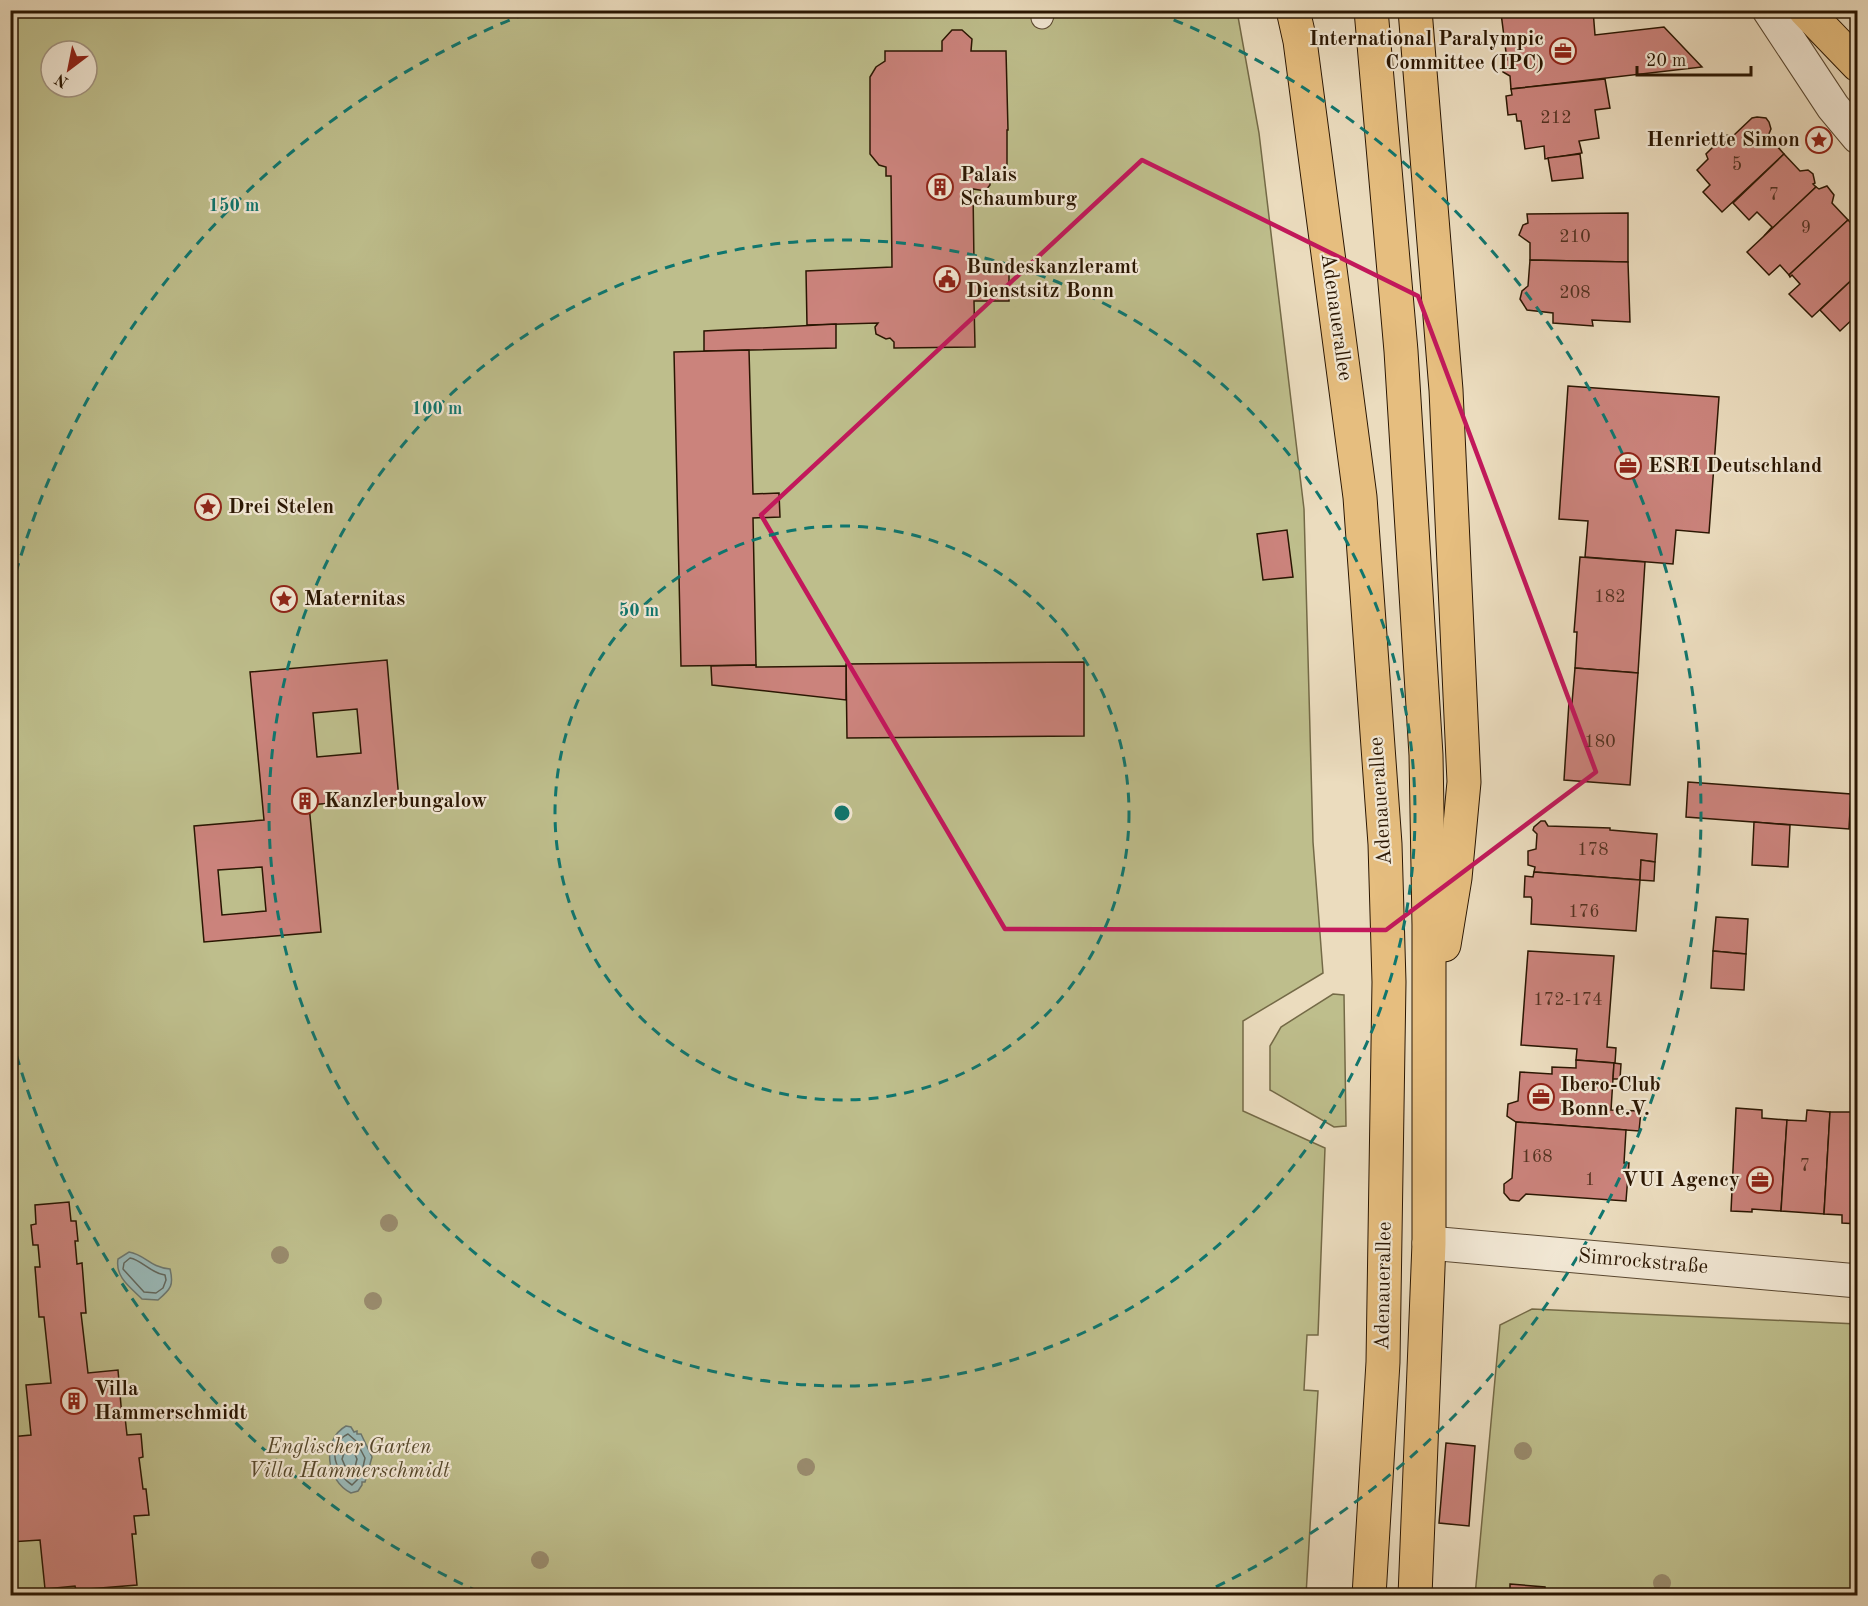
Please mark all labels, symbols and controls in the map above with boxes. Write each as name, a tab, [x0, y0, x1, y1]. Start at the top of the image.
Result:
place label: International Paralympic Committee (IPC)	[1309, 29, 1544, 74]
office icon: International Paralympic Committee (IPC)	[1548, 36, 1578, 66]
north arrow	[39, 39, 99, 99]
scale bar	[1637, 39, 1751, 77]
text: 20 m	[1646, 52, 1686, 70]
text: N	[52, 70, 72, 90]
house number: 212	[1540, 109, 1572, 127]
place icon: Henriette Simon	[1804, 125, 1834, 155]
place label: Henriette Simon	[1646, 130, 1800, 151]
house number: 5	[1732, 156, 1742, 174]
place label: Palais Schaumburg	[960, 165, 1077, 210]
building icon: Palais Schaumburg	[925, 172, 955, 202]
house number: 7	[1769, 186, 1779, 204]
text: 150 m	[209, 197, 259, 215]
house number: 9	[1801, 219, 1811, 237]
house number: 210	[1559, 228, 1591, 246]
street label: Adenauerallee	[1317, 252, 1355, 382]
place label: Bundeskanzleramt Dienstsitz Bonn	[966, 257, 1139, 302]
public building icon: Bundeskanzleramt Dienstsitz Bonn	[932, 264, 962, 294]
house number: 208	[1559, 284, 1591, 302]
text: 100 m	[412, 400, 462, 418]
office icon: ESRI Deutschland	[1613, 451, 1643, 481]
place label: ESRI Deutschland	[1648, 456, 1822, 477]
place icon: Drei Stelen	[193, 492, 223, 522]
place label: Drei Stelen	[228, 497, 334, 518]
place icon: Maternitas	[269, 584, 299, 614]
house number: 182	[1594, 588, 1626, 606]
place label: Maternitas	[304, 589, 405, 610]
text: 50 m	[619, 602, 659, 620]
house number: 180	[1584, 733, 1616, 751]
street label: Adenauerallee	[1366, 736, 1396, 866]
building icon: Kanzlerbungalow	[290, 786, 320, 816]
place label: Kanzlerbungalow	[324, 791, 487, 812]
centre of rings	[832, 803, 852, 823]
house number: 178	[1577, 841, 1609, 859]
house number: 176	[1568, 903, 1600, 921]
house number: 172-174	[1533, 991, 1603, 1009]
place label: Ibero-Club Bonn e.V.	[1560, 1075, 1661, 1120]
office icon: Ibero-Club Bonn e.V.	[1526, 1082, 1556, 1112]
house number: 168	[1521, 1148, 1553, 1166]
house number: 7	[1800, 1157, 1810, 1175]
office icon: VUI Agency	[1745, 1165, 1775, 1195]
place label: VUI Agency	[1622, 1170, 1740, 1191]
house number: 1	[1585, 1171, 1595, 1189]
street label: Adenauerallee	[1372, 1221, 1396, 1351]
street label: Simrockstraße	[1577, 1246, 1709, 1278]
place label: Villa Hammerschmidt	[94, 1379, 248, 1424]
building icon: Villa Hammerschmidt	[59, 1386, 89, 1416]
park label: Englischer Garten Villa Hammerschmidt	[248, 1437, 450, 1482]

